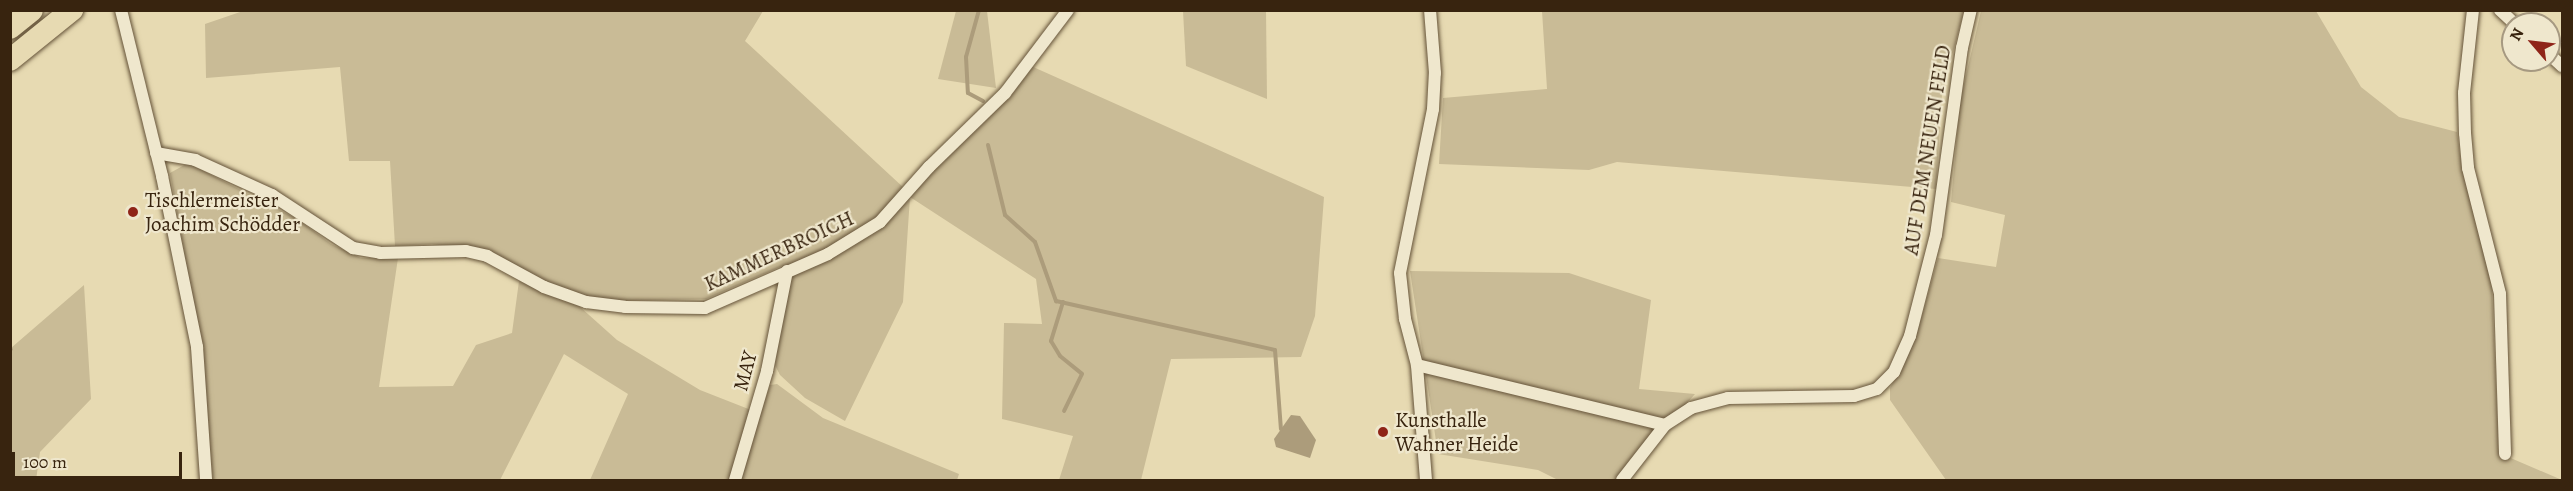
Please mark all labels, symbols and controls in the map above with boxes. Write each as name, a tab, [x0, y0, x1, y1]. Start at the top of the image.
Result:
north arrow	[2501, 12, 2561, 72]
text: N	[2504, 24, 2529, 45]
street label: AUF DEM NEUEN FELD	[1898, 43, 1956, 257]
place label: Tischlermeister Joachim Schödder	[145, 187, 300, 237]
marker: Tischlermeister Joachim Schödder	[126, 205, 140, 219]
street label: KAMMERBROICH	[700, 205, 858, 297]
street label: MAY	[728, 348, 762, 394]
place label: Kunsthalle Wahner Heide	[1395, 407, 1518, 457]
marker: Kunsthalle Wahner Heide	[1376, 425, 1390, 439]
scale bar	[15, 440, 184, 478]
text: 100 m	[23, 450, 67, 474]

